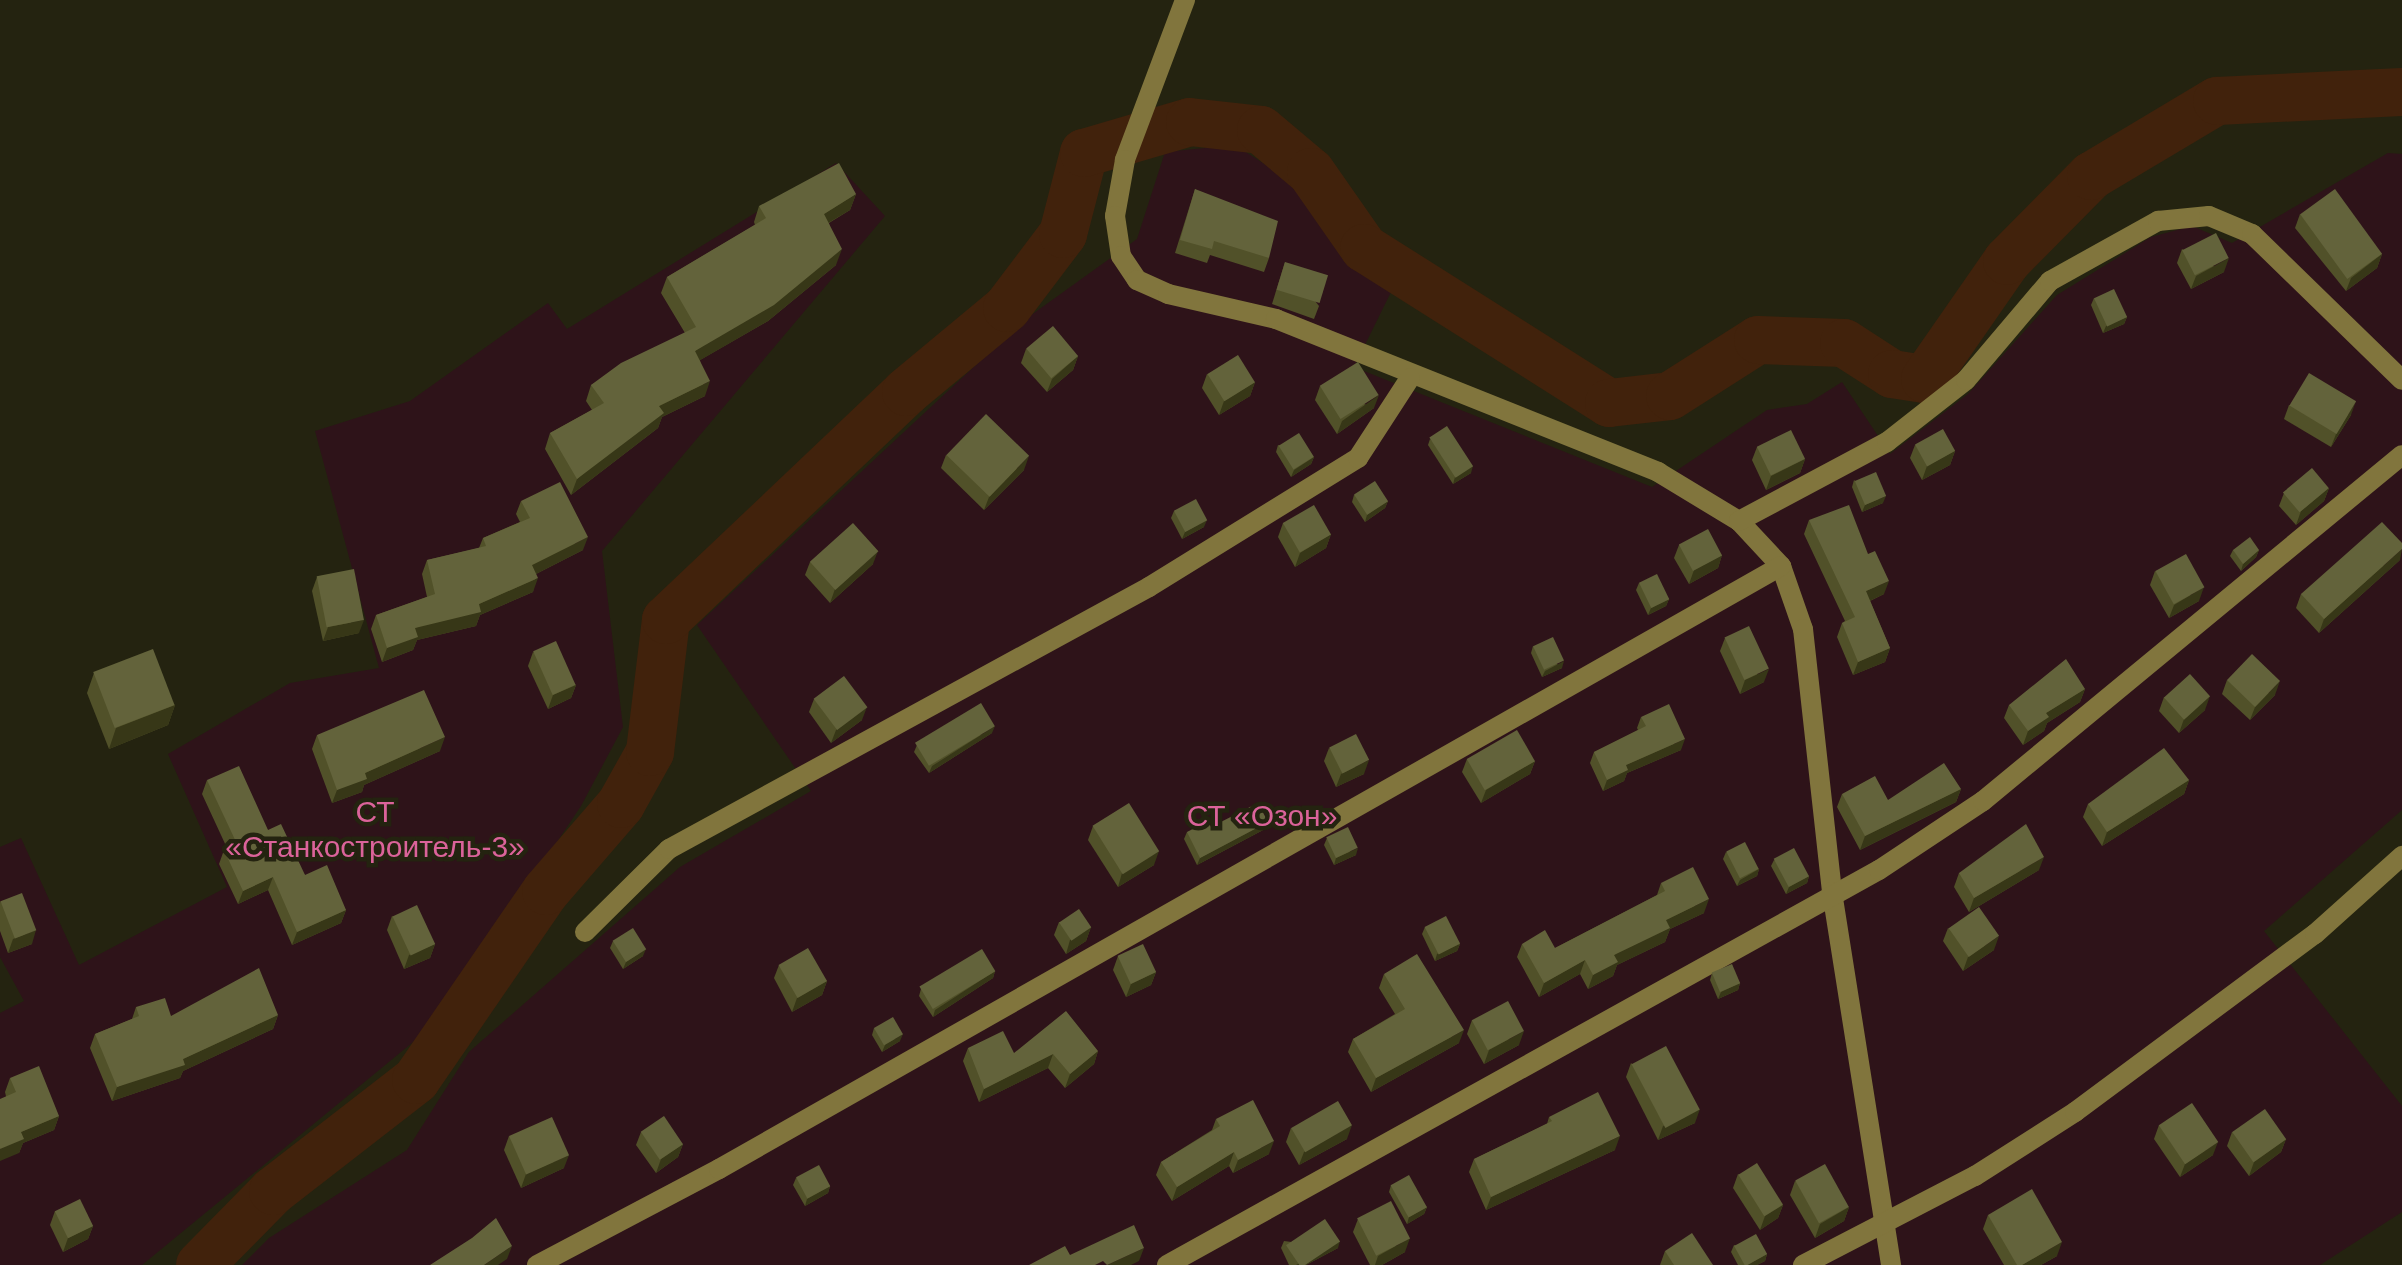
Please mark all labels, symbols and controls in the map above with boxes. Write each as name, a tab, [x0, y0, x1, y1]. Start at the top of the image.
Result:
park label: СТ «Станкостроитель-3»	[225, 794, 525, 864]
park label: СТ «Озон»	[1187, 798, 1337, 834]

